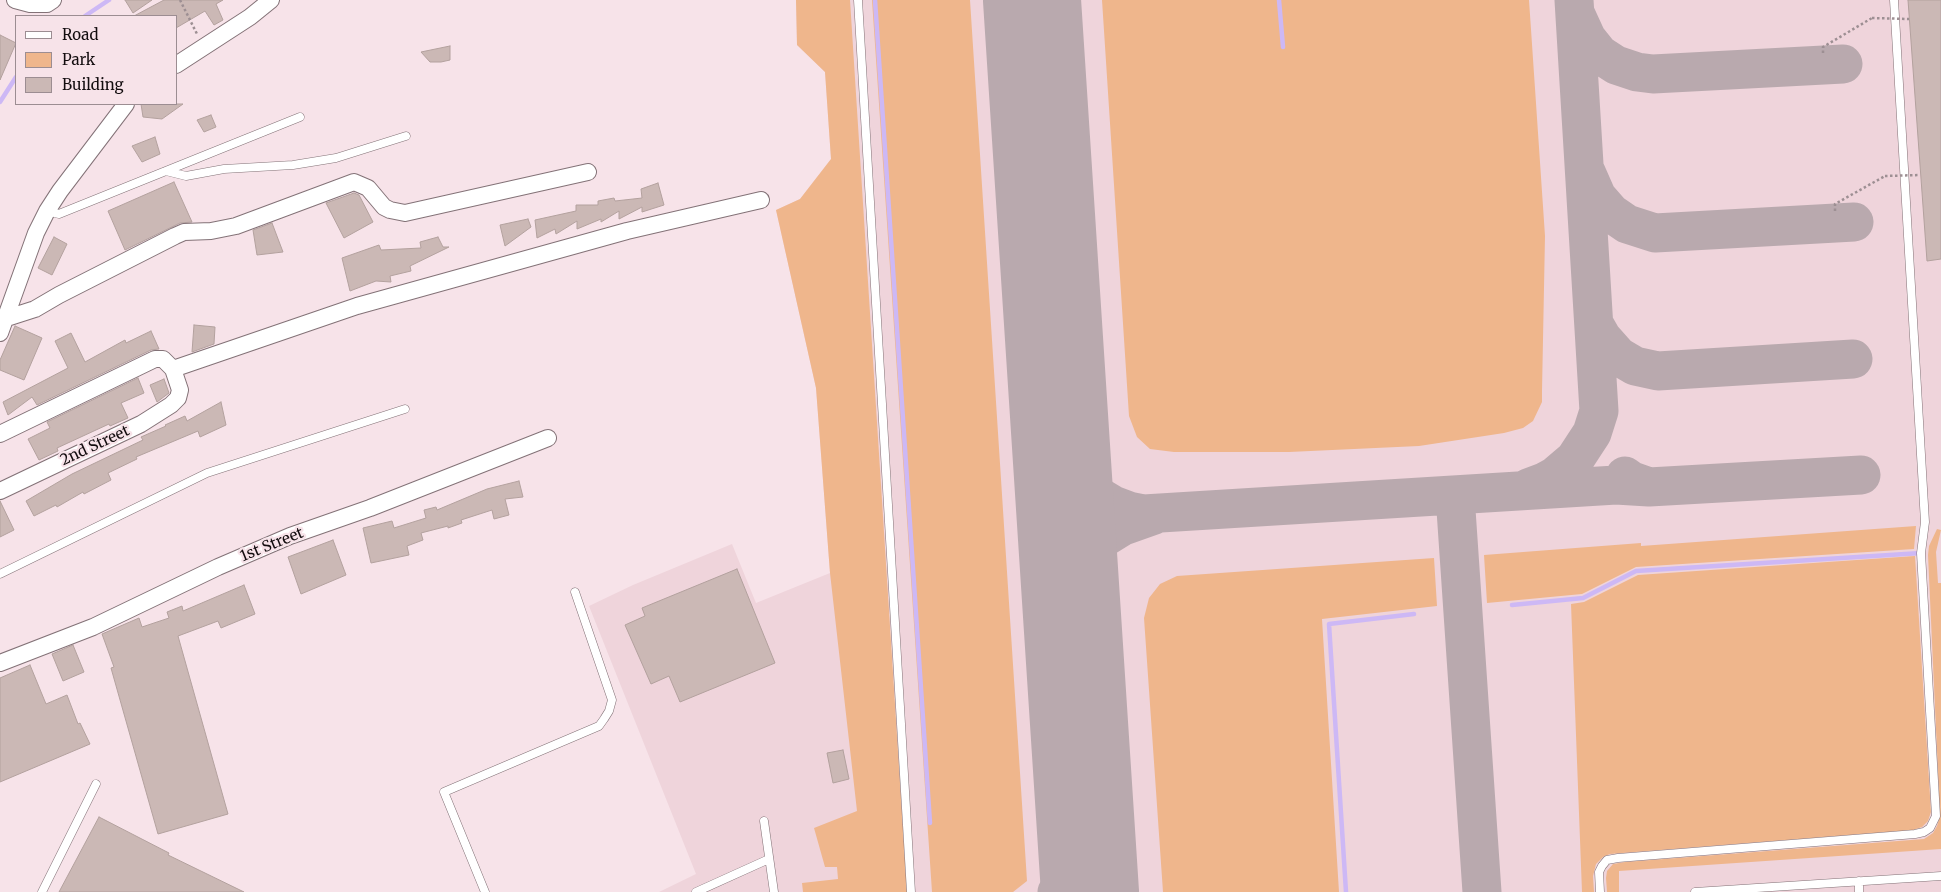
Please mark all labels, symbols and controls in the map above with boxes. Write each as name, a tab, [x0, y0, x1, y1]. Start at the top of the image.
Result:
legend	[15, 15, 178, 105]
text: Road	[62, 25, 98, 44]
text: Park	[62, 50, 95, 69]
text: Building	[62, 75, 124, 94]
street label: 2nd Street	[58, 422, 132, 470]
street label: 1st Street	[238, 524, 306, 566]

